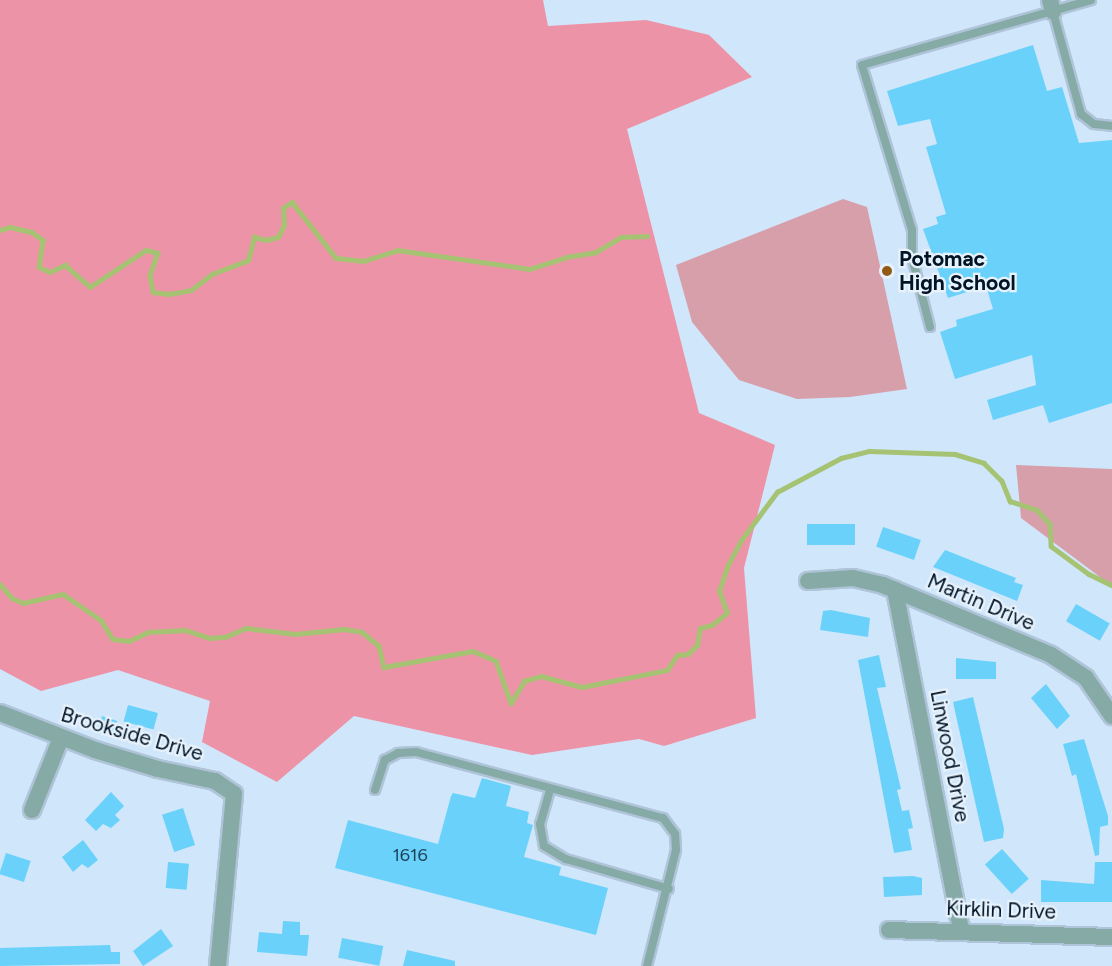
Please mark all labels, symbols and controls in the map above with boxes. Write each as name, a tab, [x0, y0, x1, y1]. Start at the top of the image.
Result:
place label: Potomac High School	[899, 246, 1016, 296]
marker: Potomac High School	[880, 264, 894, 278]
street label: Martin Drive	[924, 568, 1038, 636]
street label: Linwood Drive	[925, 688, 975, 824]
street label: Brookside Drive	[58, 702, 206, 766]
house number: 1616	[392, 844, 428, 866]
street label: Kirklin Drive	[946, 895, 1056, 925]

